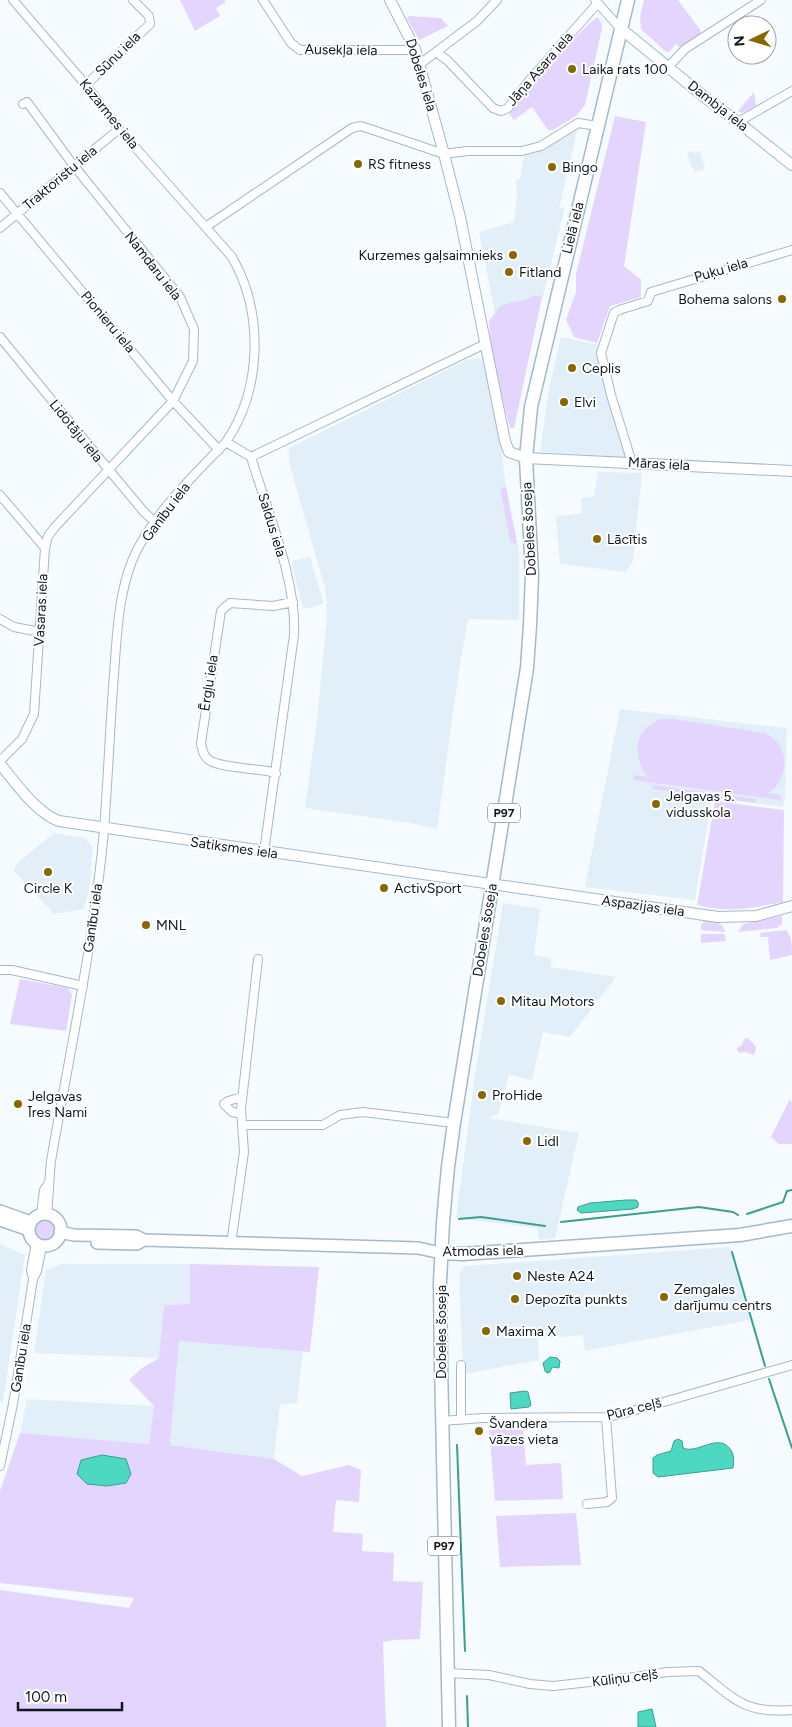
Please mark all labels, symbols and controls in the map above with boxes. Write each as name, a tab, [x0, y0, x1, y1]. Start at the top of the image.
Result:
north arrow	[727, 15, 777, 65]
street label: Sūnu iela	[92, 28, 144, 80]
street label: Jāņa Asara iela	[503, 29, 577, 109]
text: N	[731, 35, 748, 47]
street label: Dobeles iela	[402, 36, 440, 114]
street label: Ausekļa iela	[304, 41, 378, 59]
place label: Laika rats 100	[582, 61, 668, 78]
marker: Laika rats 100	[566, 63, 578, 75]
street label: Kazarmes iela	[76, 76, 142, 152]
street label: Dambja iela	[684, 77, 752, 135]
street label: Traktoristu iela	[20, 142, 100, 214]
place label: RS fitness	[368, 156, 431, 173]
marker: RS fitness	[352, 158, 364, 170]
place label: Bingo	[562, 159, 598, 176]
marker: Bingo	[546, 161, 558, 173]
street label: Lielā iela	[558, 200, 588, 256]
street label: Namdaru iela	[121, 228, 185, 304]
place label: Kurzemes gaļsaimnieks	[359, 247, 503, 264]
marker: Kurzemes gaļsaimnieks	[507, 249, 519, 261]
street label: Puķu iela	[692, 254, 750, 286]
place label: Fitland	[519, 264, 561, 281]
marker: Fitland	[503, 266, 515, 278]
street label: Pionieru iela	[77, 288, 139, 356]
place label: Bohema salons	[678, 291, 772, 308]
marker: Bohema salons	[776, 293, 788, 305]
place label: Ceplis	[582, 360, 621, 377]
marker: Ceplis	[566, 362, 578, 374]
place label: Elvi	[574, 394, 596, 411]
street label: Lidotāju iela	[46, 396, 106, 466]
marker: Elvi	[558, 396, 570, 408]
street label: Māras iela	[628, 454, 690, 474]
street label: Ganību iela	[138, 479, 194, 545]
street label: Dobeles šoseja	[518, 482, 540, 576]
street label: Saldus iela	[254, 491, 290, 559]
place label: Lācītis	[607, 531, 647, 548]
marker: Lācītis	[591, 533, 603, 545]
street label: Vasaras iela	[31, 573, 51, 647]
street label: Ērgļu iela	[196, 654, 222, 712]
place label: Jelgavas 5. vidusskola	[666, 788, 734, 821]
marker: Jelgavas 5. vidusskola	[650, 798, 662, 810]
road number: P97	[488, 804, 520, 822]
street label: Satiksmes iela	[189, 833, 279, 863]
marker: Circle K	[42, 866, 54, 878]
place label: Circle K	[24, 880, 73, 897]
place label: ActivSport	[394, 880, 462, 897]
street label: Ganību iela	[80, 882, 106, 954]
marker: ActivSport	[378, 882, 390, 894]
street label: Dobeles šoseja	[469, 882, 501, 978]
street label: Aspazijas iela	[600, 892, 686, 920]
place label: MNL	[156, 917, 187, 934]
marker: MNL	[140, 919, 152, 931]
place label: Mitau Motors	[511, 993, 594, 1010]
marker: Mitau Motors	[495, 995, 507, 1007]
place label: ProHide	[492, 1087, 543, 1104]
place label: Jelgavas Īres Nami	[27, 1088, 87, 1121]
marker: ProHide	[476, 1089, 488, 1101]
marker: Jelgavas Īres Nami	[12, 1098, 24, 1110]
place label: Lidl	[537, 1133, 559, 1150]
marker: Lidl	[521, 1135, 533, 1147]
street label: Atmodas iela	[442, 1242, 524, 1260]
place label: Neste A24	[527, 1268, 595, 1285]
marker: Neste A24	[511, 1270, 523, 1282]
place label: Zemgales darījumu centrs	[674, 1281, 772, 1314]
street label: Dobeles šoseja	[433, 1285, 450, 1379]
place label: Depozīta punkts	[525, 1291, 627, 1308]
marker: Zemgales darījumu centrs	[658, 1291, 670, 1303]
marker: Depozīta punkts	[509, 1293, 521, 1305]
street label: Ganību iela	[7, 1322, 35, 1394]
place label: Maxima X	[496, 1323, 556, 1340]
marker: Maxima X	[480, 1325, 492, 1337]
street label: Pūra ceļš	[605, 1394, 663, 1424]
place label: Švandera vāzes vieta	[489, 1415, 558, 1448]
marker: Švandera vāzes vieta	[473, 1425, 485, 1437]
road number: P97	[428, 1536, 460, 1555]
street label: Kūliņu ceļš	[591, 1666, 659, 1690]
scale bar	[18, 1680, 121, 1712]
text: 100 m	[25, 1688, 67, 1706]

